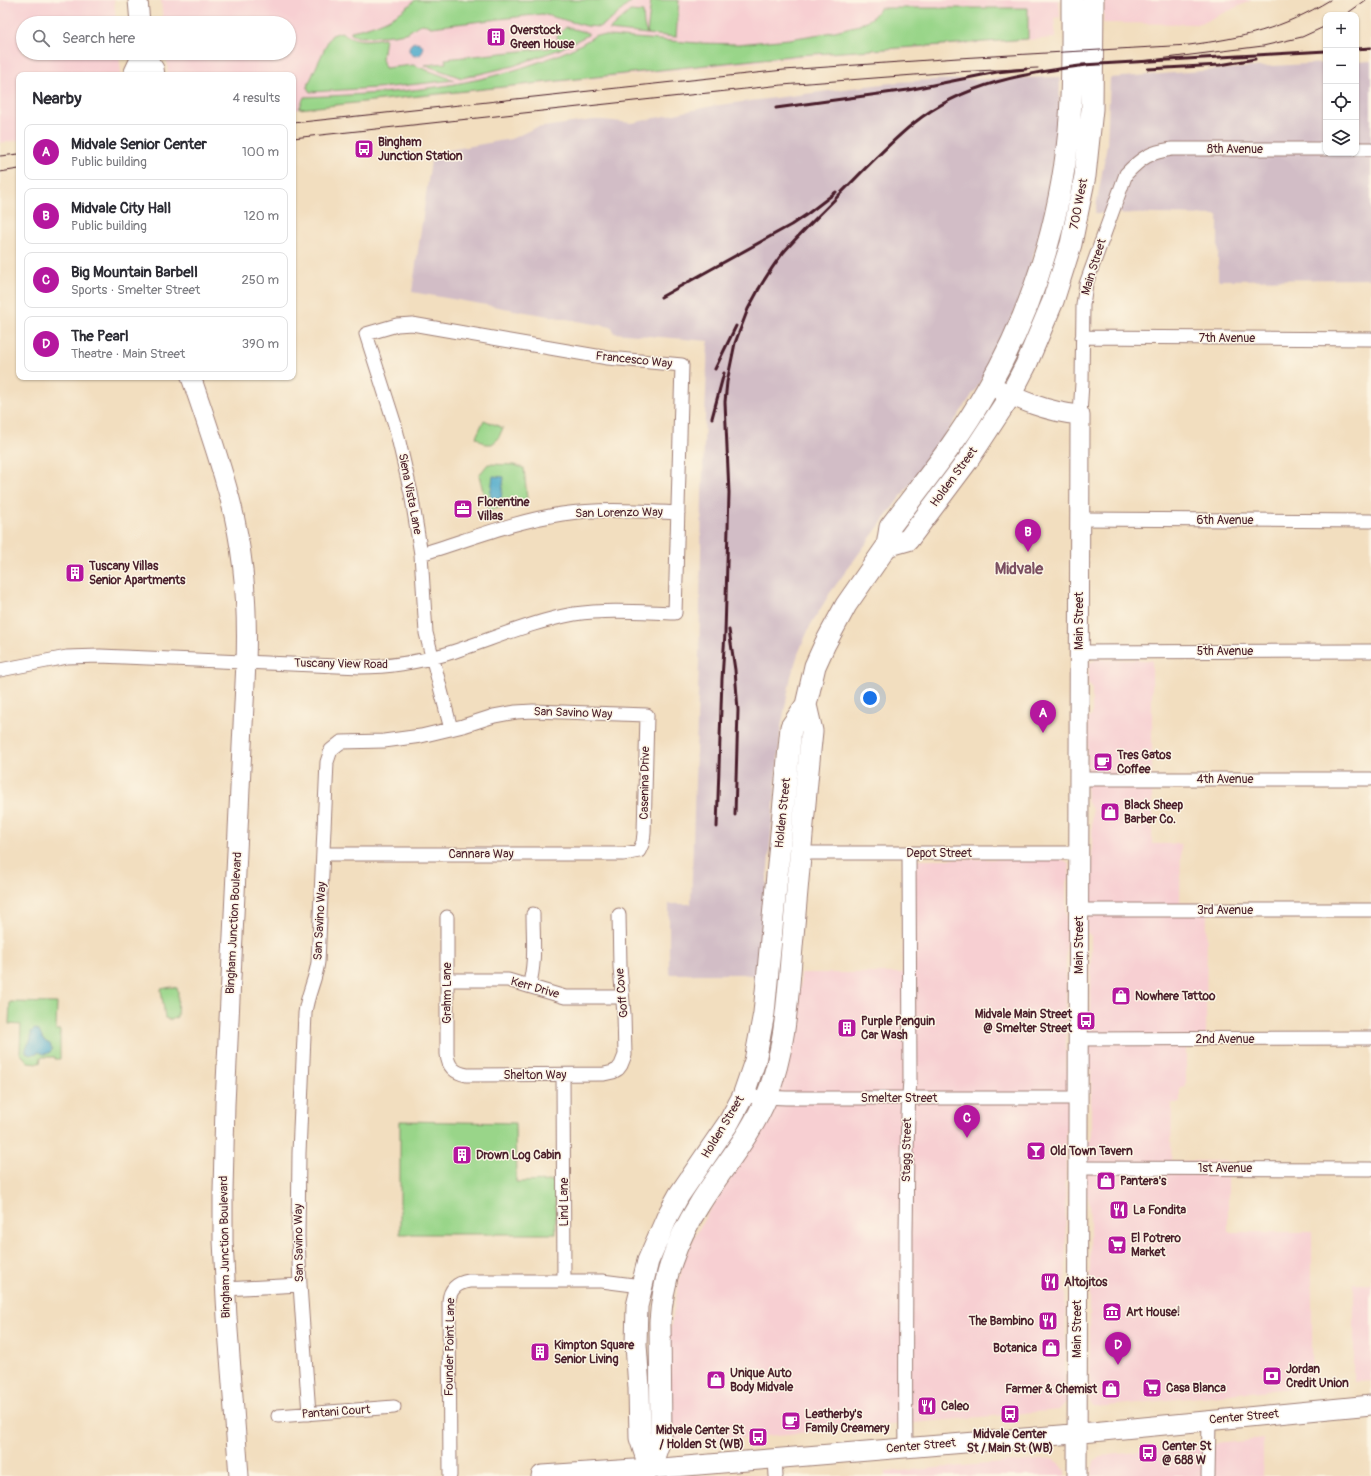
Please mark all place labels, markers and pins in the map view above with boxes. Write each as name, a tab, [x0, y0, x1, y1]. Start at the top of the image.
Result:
place label: Overstock Green House	[510, 23, 575, 52]
building icon: Overstock Green House	[485, 26, 507, 48]
place label: Bingham Junction Station	[378, 135, 463, 164]
bus stop icon: Bingham Junction Station	[353, 138, 375, 160]
place label: Florentine Villas	[477, 495, 531, 524]
office icon: Florentine Villas	[452, 498, 474, 520]
pin: B	[1015, 519, 1041, 552]
place label: Tuscany Villas Senior Apartments	[88, 559, 186, 588]
building icon: Tuscany Villas Senior Apartments	[64, 562, 86, 584]
pin: A	[1030, 700, 1056, 733]
place label: Tres Gatos Coffee	[1116, 748, 1172, 777]
cafe icon: Tres Gatos Coffee	[1092, 751, 1114, 773]
place label: Black Sheep Barber Co.	[1124, 798, 1183, 827]
shop icon: Black Sheep Barber Co.	[1099, 801, 1121, 823]
shop icon: Nowhere Tattoo	[1110, 985, 1132, 1007]
place label: Nowhere Tattoo	[1135, 989, 1216, 1004]
place label: Midvale Main Street @ Smelter Street	[975, 1007, 1073, 1036]
bus stop icon: Midvale Main Street @ Smelter Street	[1075, 1010, 1097, 1032]
place label: Purple Penguin Car Wash	[861, 1014, 935, 1043]
building icon: Purple Penguin Car Wash	[836, 1017, 858, 1039]
pin: C	[954, 1105, 980, 1138]
bar icon: Old Town Tavern	[1025, 1140, 1047, 1162]
building icon: Drown Log Cabin	[451, 1144, 473, 1166]
place label: Old Town Tavern	[1050, 1144, 1133, 1159]
place label: Drown Log Cabin	[476, 1148, 561, 1163]
shop icon: Pantera's	[1095, 1170, 1117, 1192]
place label: Pantera's	[1120, 1174, 1167, 1189]
restaurant icon: La Fondita	[1108, 1199, 1130, 1221]
place label: La Fondita	[1133, 1203, 1187, 1218]
place label: El Potrero Market	[1131, 1231, 1182, 1260]
supermarket icon: El Potrero Market	[1106, 1234, 1128, 1256]
restaurant icon: Altojitos	[1039, 1271, 1061, 1293]
place label: Altojitos	[1064, 1275, 1108, 1290]
museum icon: Art House!	[1101, 1301, 1123, 1323]
place label: Art House!	[1126, 1305, 1180, 1320]
restaurant icon: The Bambino	[1037, 1310, 1059, 1332]
place label: The Bambino	[968, 1314, 1035, 1329]
pin: D	[1105, 1332, 1131, 1365]
shop icon: Botanica	[1040, 1337, 1062, 1359]
place label: Kimpton Square Senior Living	[554, 1338, 635, 1367]
building icon: Kimpton Square Senior Living	[529, 1341, 551, 1363]
place label: Botanica	[993, 1341, 1037, 1356]
place label: Jordan Credit Union	[1286, 1362, 1349, 1391]
bank icon: Jordan Credit Union	[1261, 1365, 1283, 1387]
place label: Unique Auto Body Midvale	[730, 1366, 794, 1395]
shop icon: Unique Auto Body Midvale	[705, 1369, 727, 1391]
supermarket icon: Casa Blanca	[1141, 1377, 1163, 1399]
shop icon: Farmer & Chemist	[1100, 1378, 1122, 1400]
place label: Casa Blanca	[1166, 1381, 1226, 1396]
place label: Farmer & Chemist	[1005, 1382, 1098, 1397]
restaurant icon: Caleo	[916, 1395, 938, 1417]
place label: Caleo	[941, 1399, 970, 1414]
bus stop icon: Midvale Center St / Main St (WB)	[999, 1403, 1021, 1425]
place label: Leatherby's Family Creamery	[805, 1407, 890, 1436]
cafe icon: Leatherby's Family Creamery	[780, 1410, 802, 1432]
place label: Midvale Center St / Holden St (WB)	[656, 1423, 745, 1452]
bus stop icon: Midvale Center St / Holden St (WB)	[747, 1426, 769, 1448]
place label: Midvale Center St / Main St (WB)	[967, 1427, 1053, 1456]
place label: Center St @ 688 W	[1162, 1439, 1212, 1468]
bus stop icon: Center St @ 688 W	[1137, 1442, 1159, 1464]

